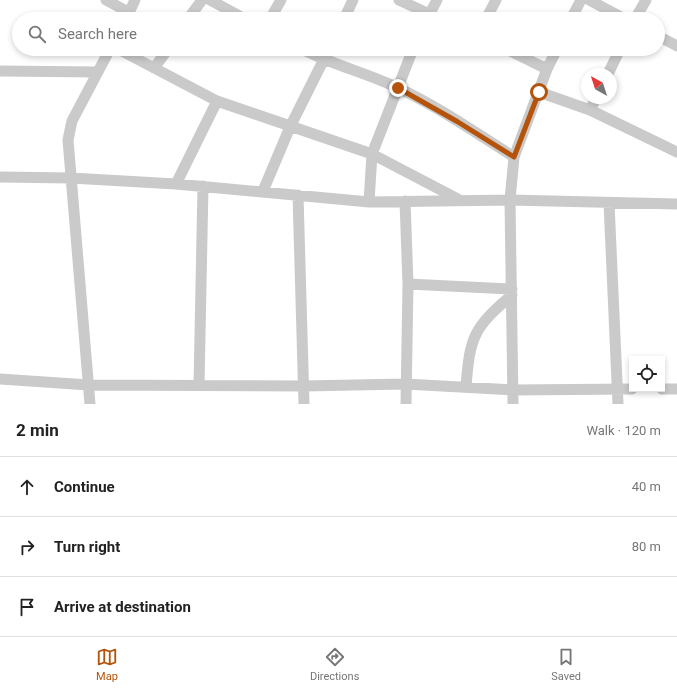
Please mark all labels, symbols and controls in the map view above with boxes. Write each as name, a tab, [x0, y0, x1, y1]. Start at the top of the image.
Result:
search box	[12, 12, 665, 56]
icon: search	[26, 23, 48, 45]
text: Search here	[58, 25, 137, 43]
north arrow	[581, 68, 617, 104]
route end	[389, 79, 407, 97]
route start	[530, 83, 548, 101]
map controls	[629, 356, 665, 392]
button: locate	[629, 356, 665, 392]
text: 2 min	[16, 420, 59, 440]
text: Walk · 120 m	[586, 423, 661, 438]
icon: ahead	[16, 476, 38, 498]
text: Continue	[54, 478, 115, 496]
text: 40 m	[632, 479, 661, 494]
icon: right	[16, 536, 38, 558]
text: Turn right	[54, 538, 120, 556]
text: 80 m	[632, 539, 661, 554]
icon: arrive	[16, 596, 38, 618]
text: Arrive at destination	[54, 598, 191, 616]
tab: Map	[96, 646, 118, 683]
tab: Directions	[310, 646, 359, 683]
tab: Saved	[551, 646, 581, 683]

